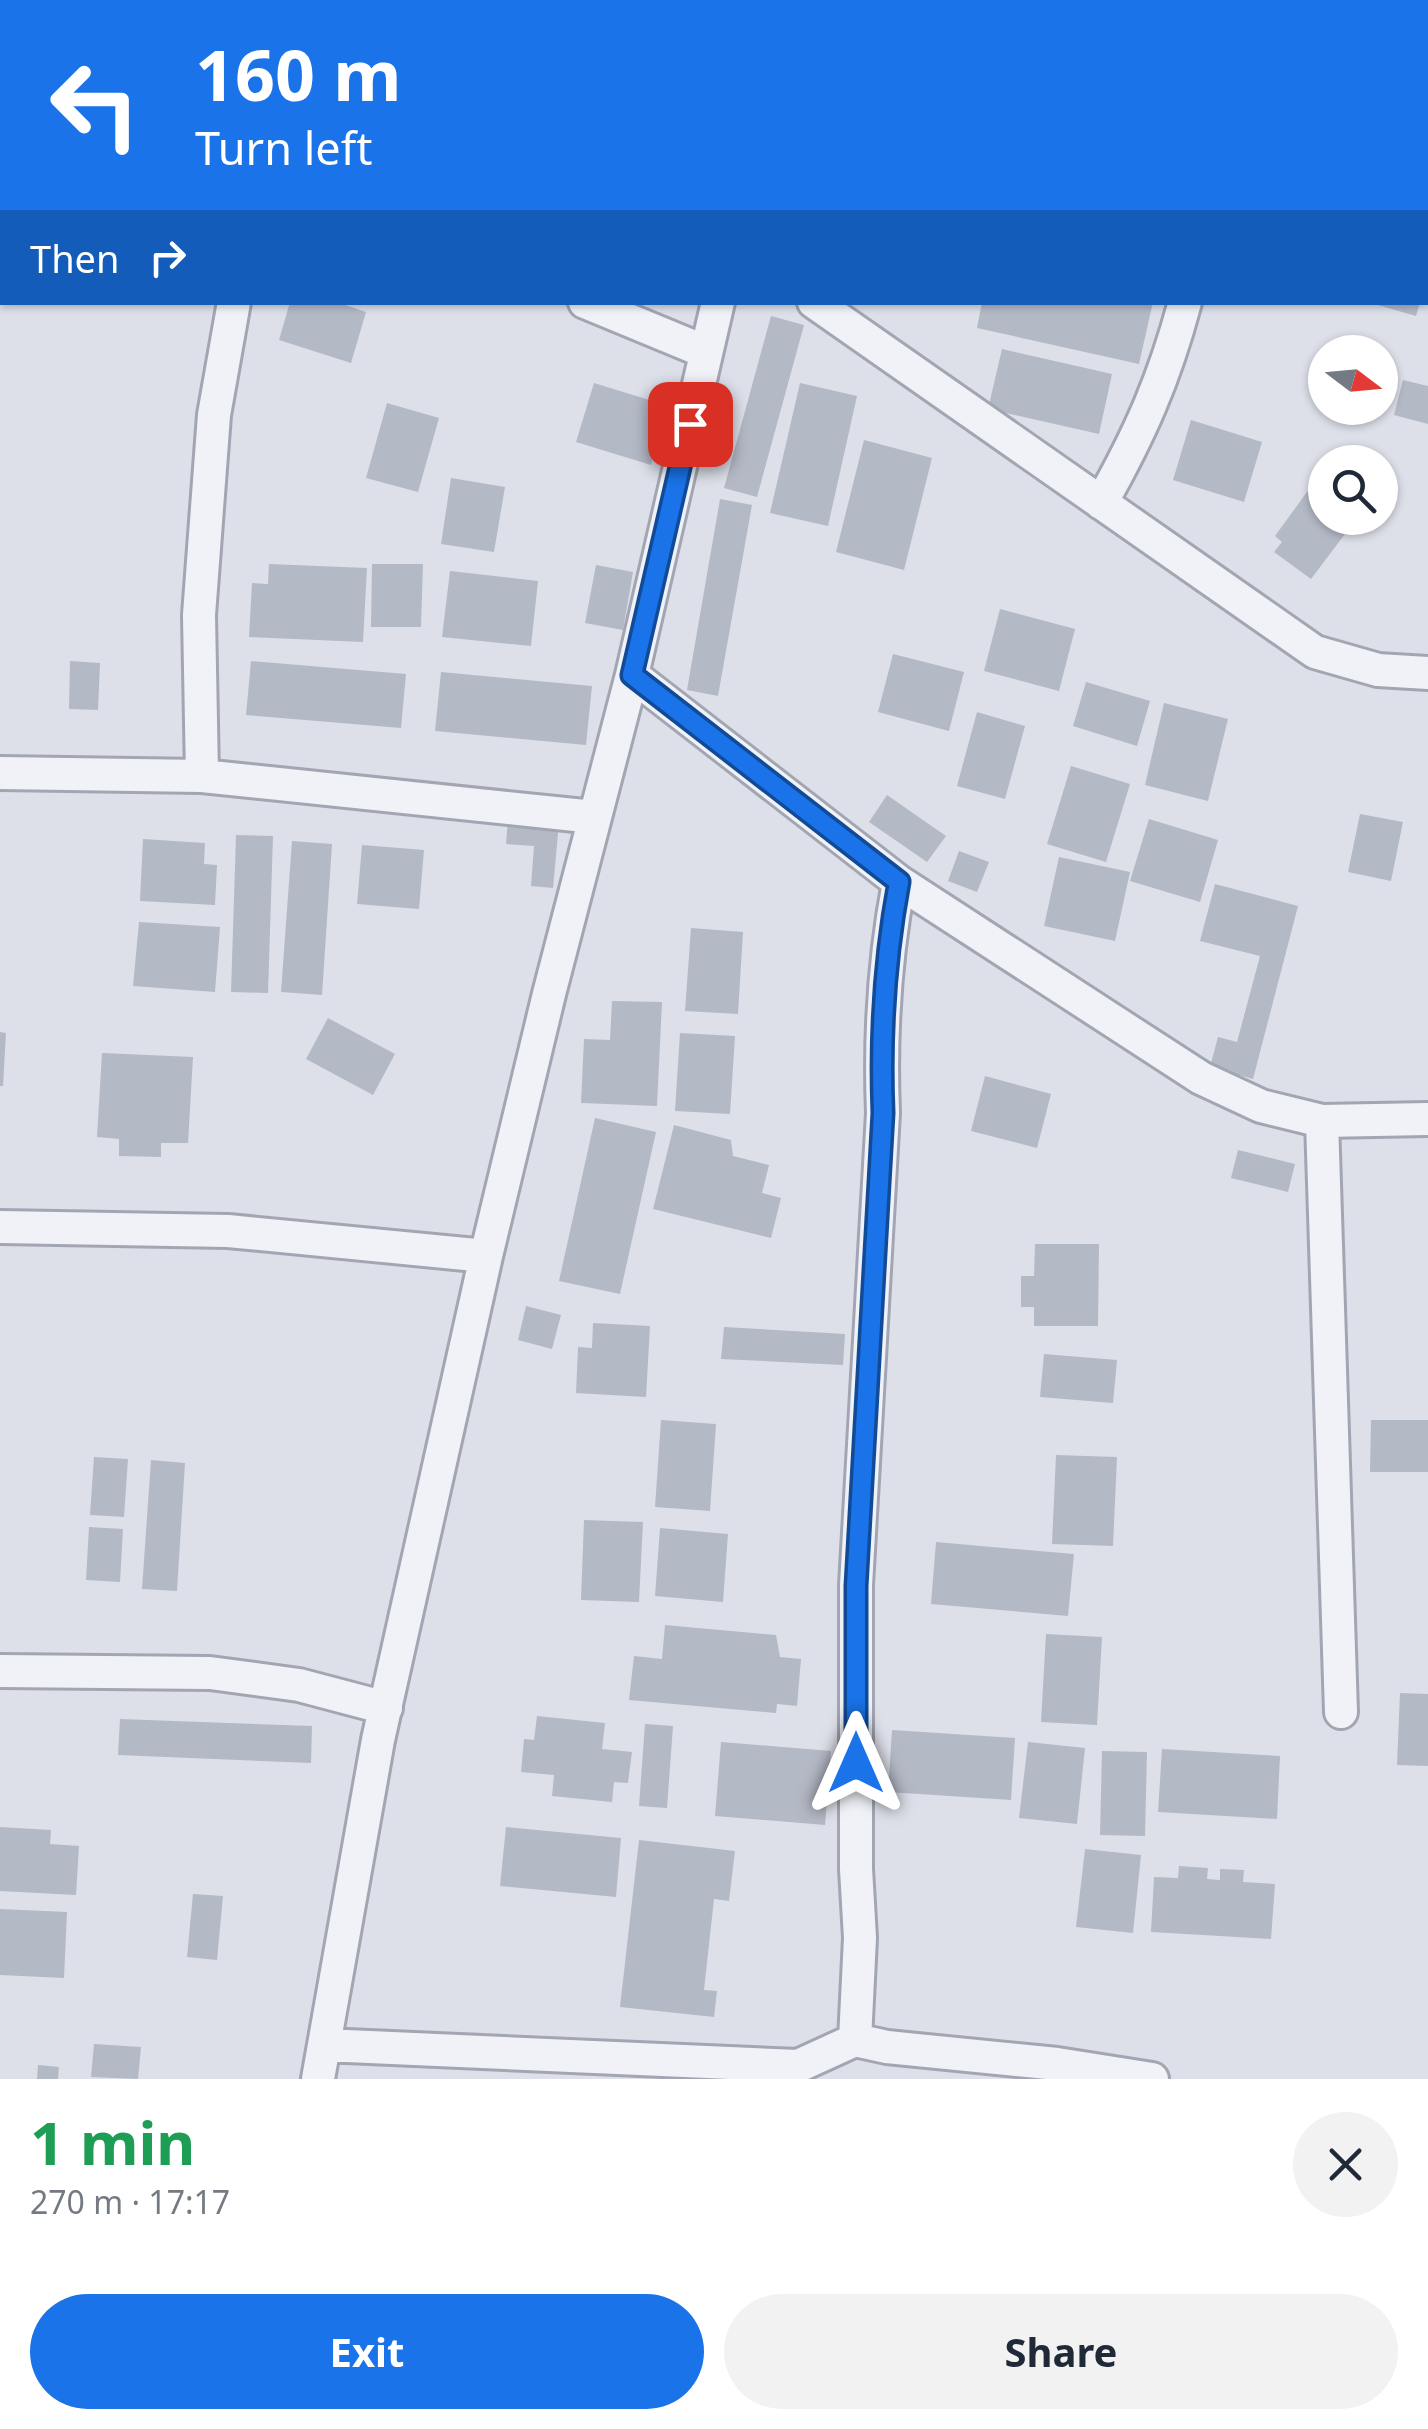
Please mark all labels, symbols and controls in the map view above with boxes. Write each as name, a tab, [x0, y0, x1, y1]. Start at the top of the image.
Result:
text: 160 m	[195, 26, 402, 122]
icon: left	[30, 40, 160, 170]
text: Turn left	[195, 117, 372, 178]
icon: right	[140, 230, 195, 285]
text: Then	[30, 232, 120, 284]
north arrow	[1308, 335, 1398, 425]
map controls	[1308, 335, 1398, 535]
pin	[648, 382, 733, 467]
icon: arrive	[663, 397, 718, 452]
button: search	[1308, 445, 1398, 535]
position arrow	[804, 1711, 908, 1815]
text: 1 min	[30, 2101, 195, 2183]
button: close	[1293, 2112, 1398, 2217]
text: 270 m · 17:17	[30, 2180, 230, 2223]
button: Exit	[30, 2294, 704, 2409]
button: Share	[724, 2294, 1398, 2409]

